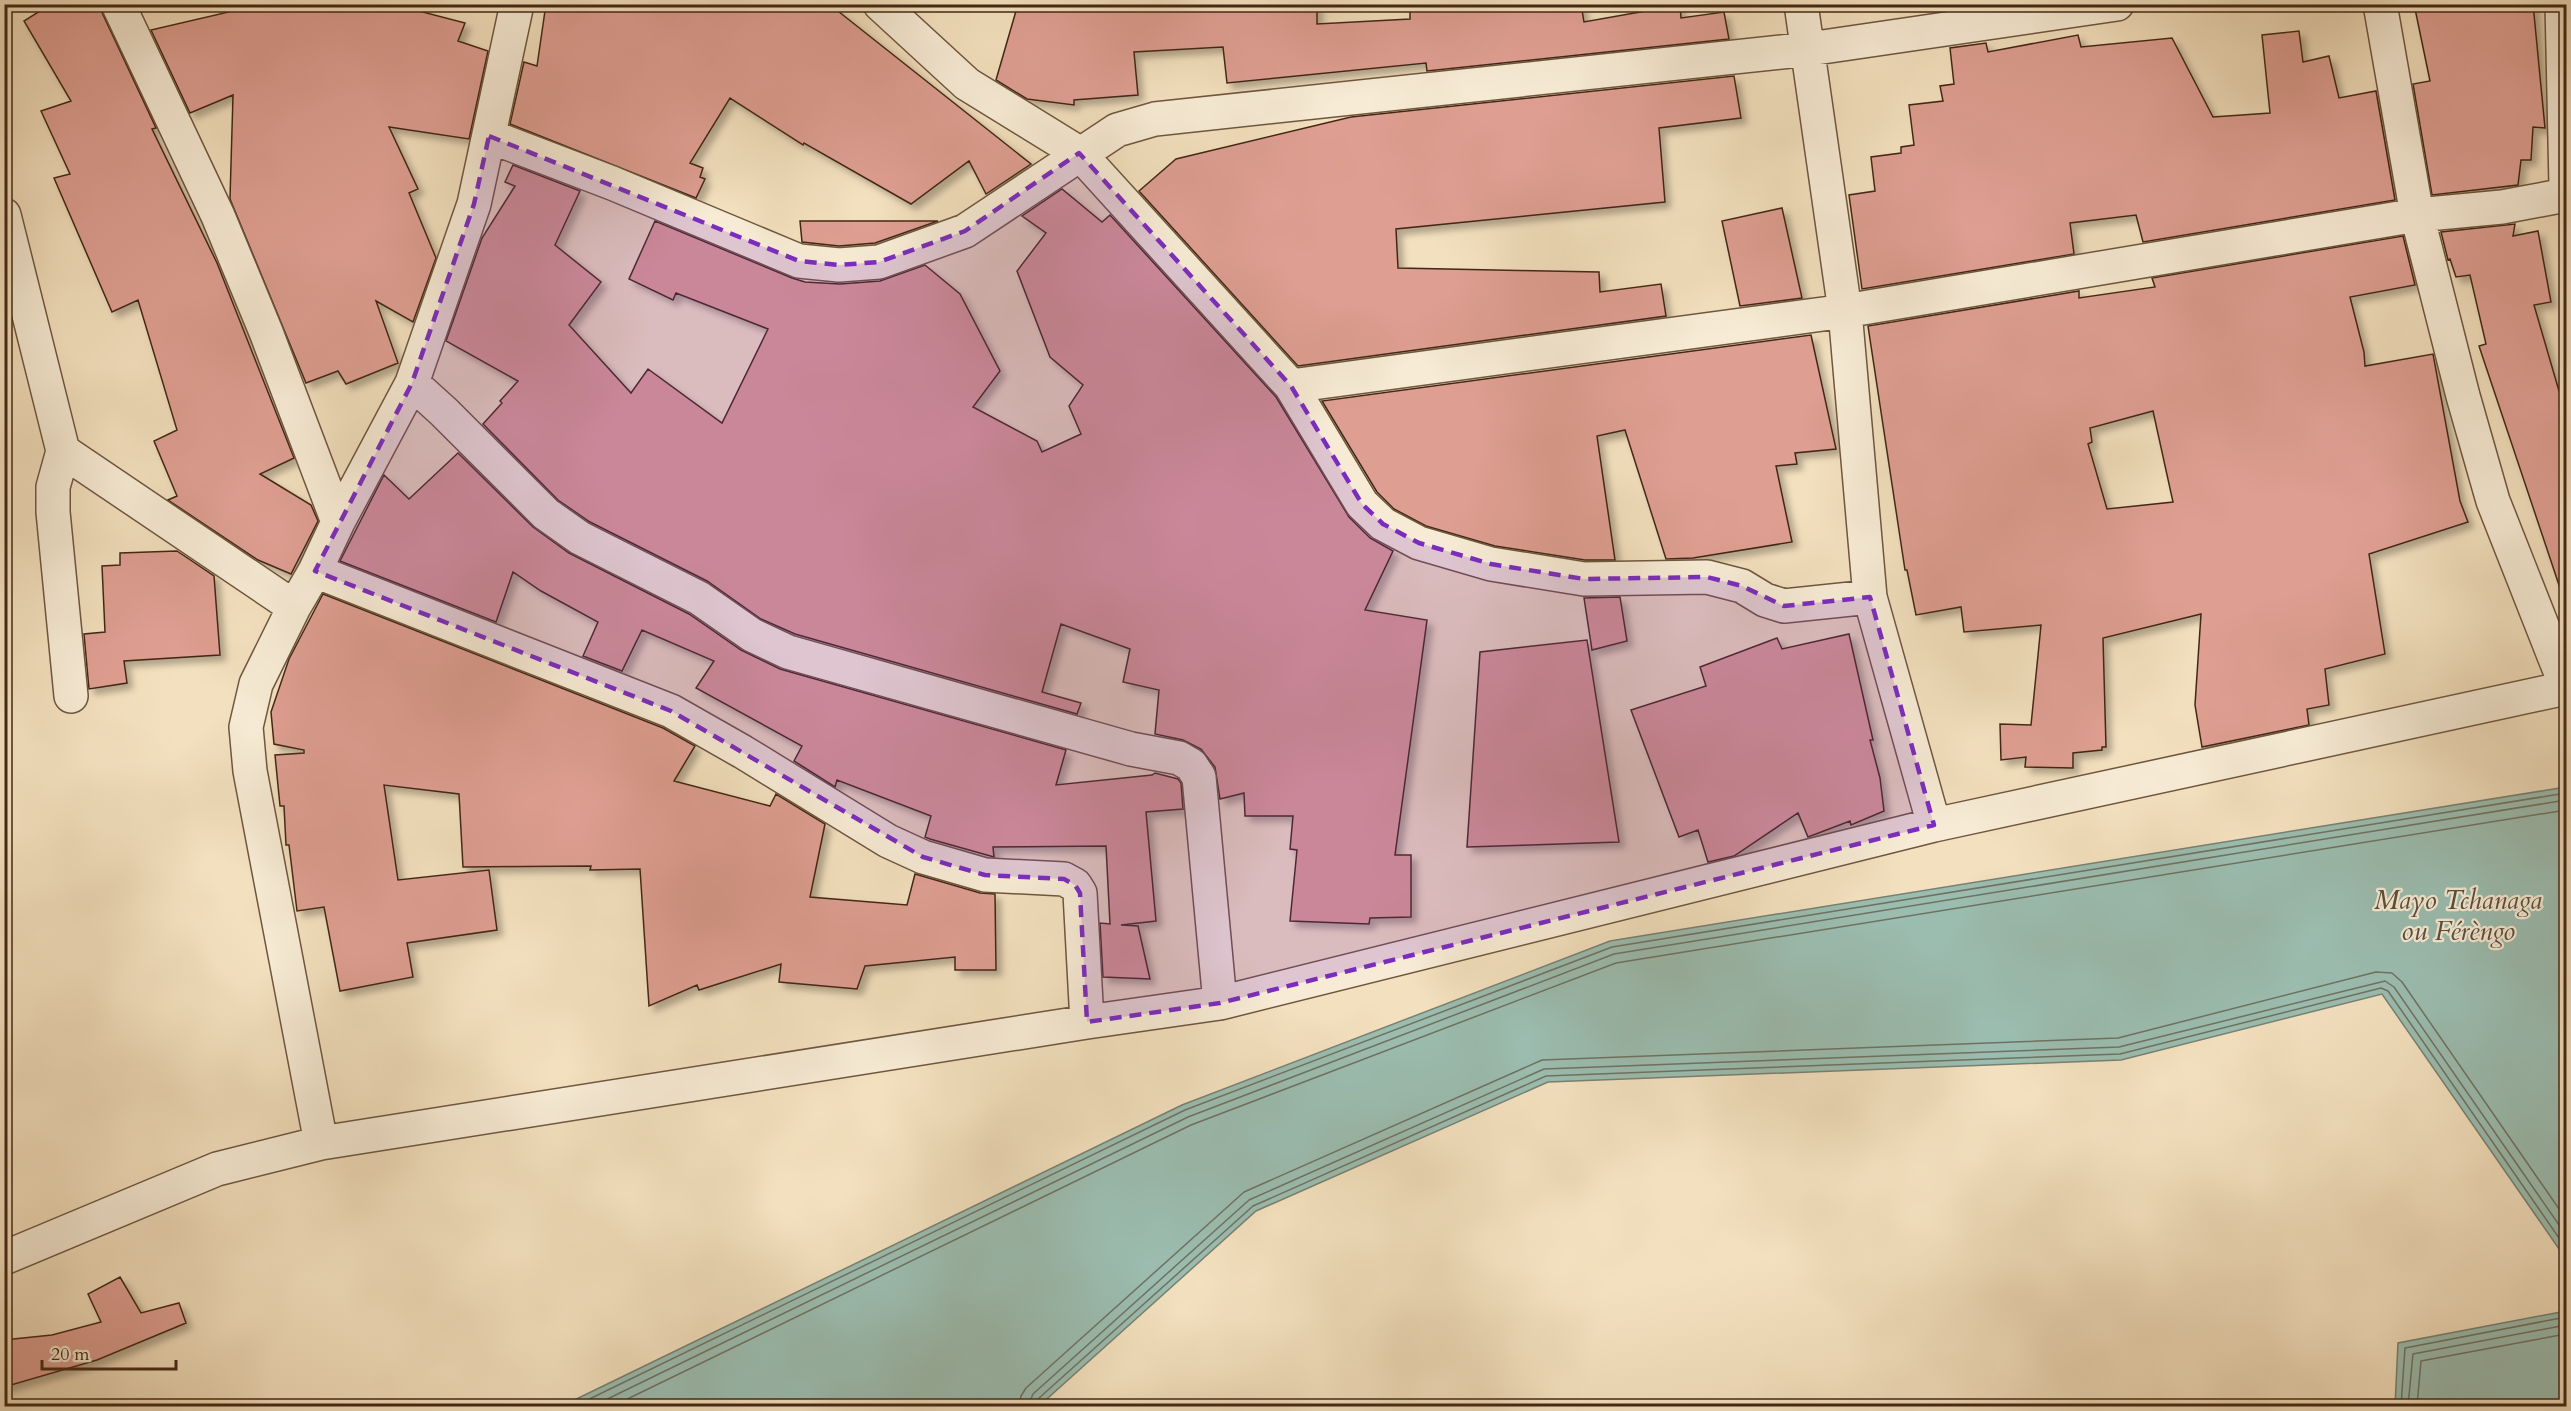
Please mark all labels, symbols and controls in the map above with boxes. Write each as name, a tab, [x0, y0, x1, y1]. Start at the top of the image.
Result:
water label: Mayo Tchanaga ou Férèngo	[2374, 882, 2542, 950]
scale bar	[42, 1333, 176, 1371]
text: 20 m	[51, 1342, 90, 1367]

